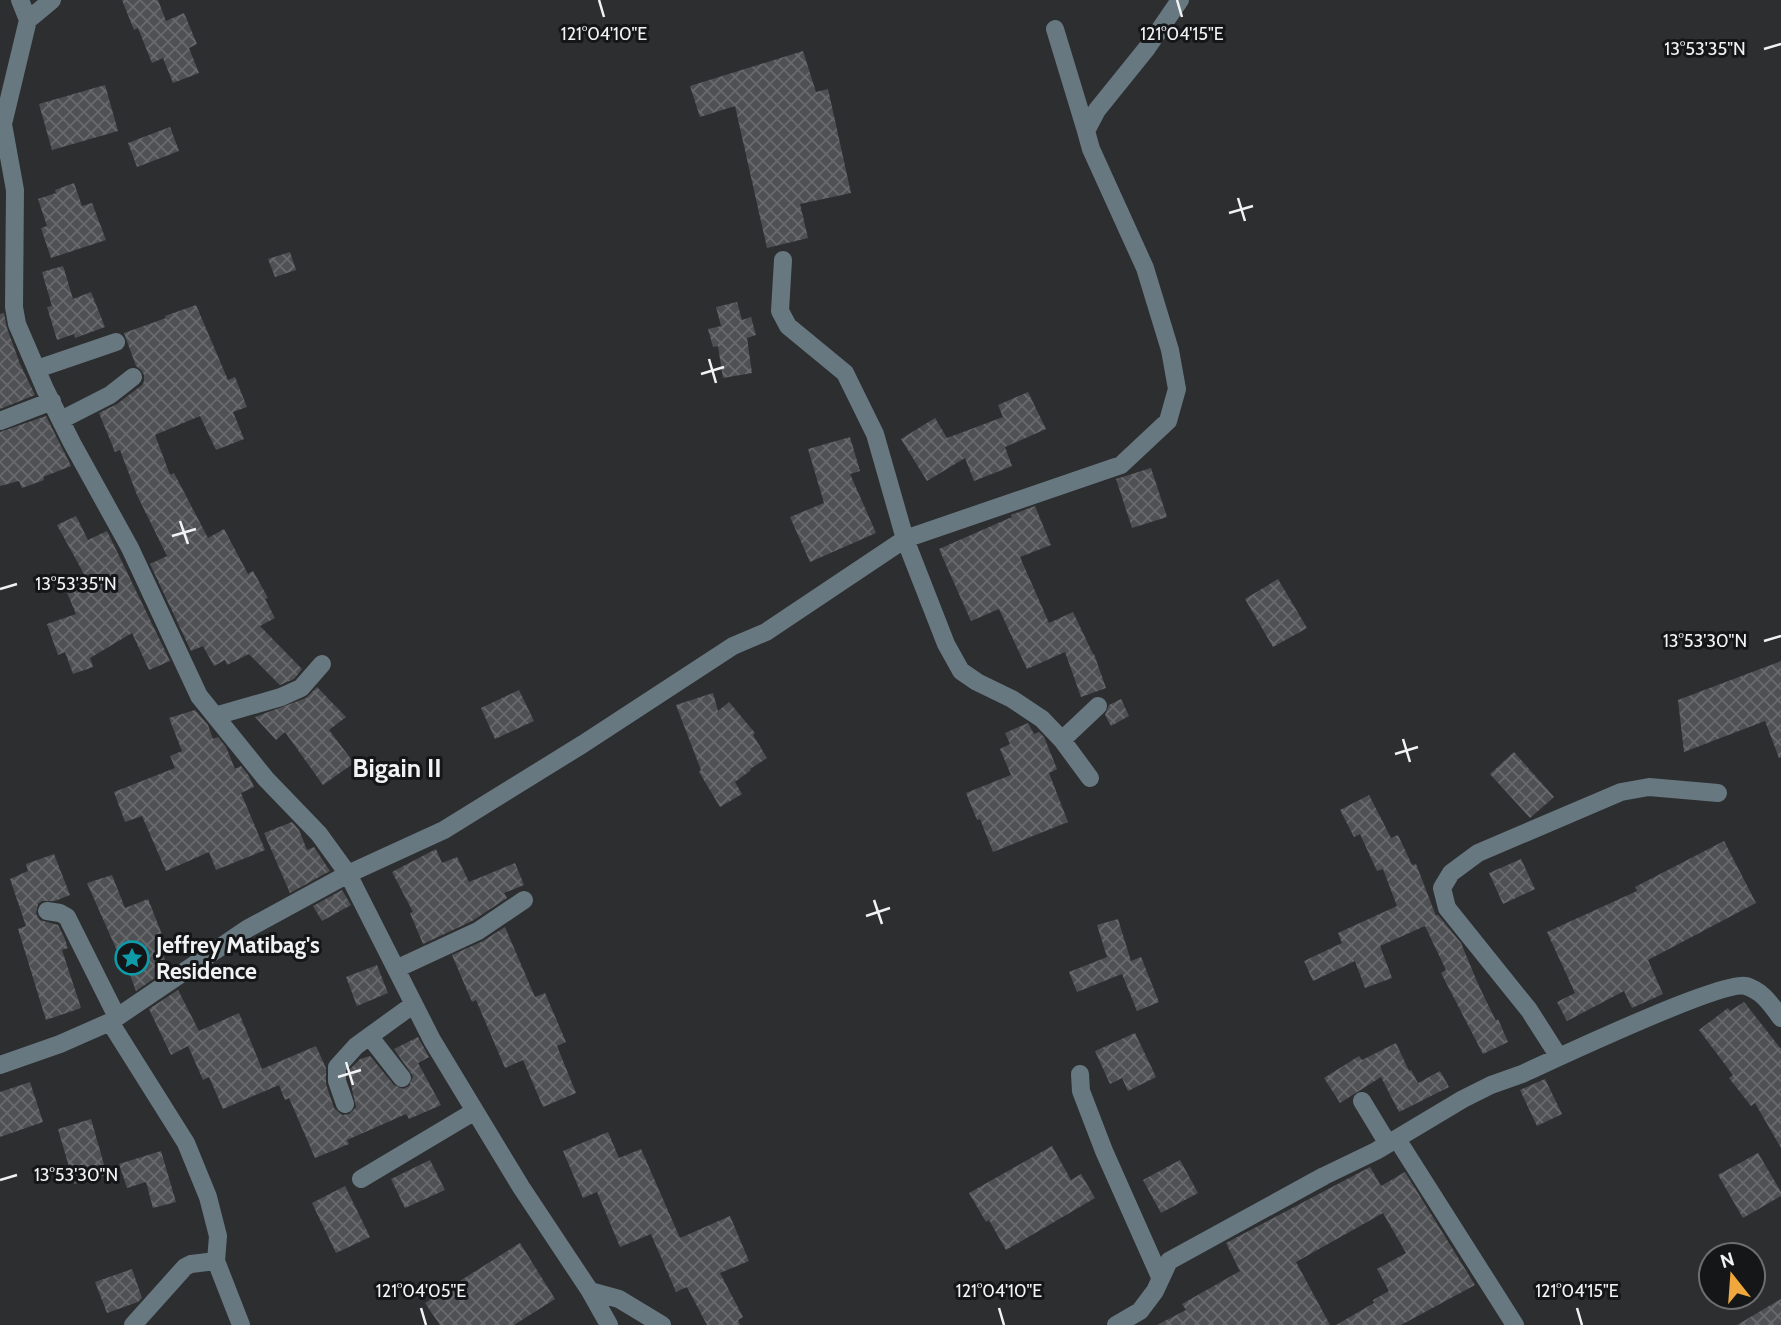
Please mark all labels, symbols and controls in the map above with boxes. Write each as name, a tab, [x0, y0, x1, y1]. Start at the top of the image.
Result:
text: 121°04'10"E	[561, 23, 647, 45]
text: 121°04'15"E	[1140, 23, 1224, 45]
text: 13°53'35"N	[1664, 38, 1746, 60]
text: 13°53'35"N	[35, 573, 117, 595]
text: 13°53'30"N	[1663, 630, 1747, 652]
district label: Bigain II	[352, 752, 442, 784]
place label: Jeffrey Matibag's Residence	[155, 931, 320, 985]
place icon: Jeffrey Matibag's Residence	[113, 939, 151, 977]
text: 13°53'30"N	[34, 1164, 118, 1186]
north arrow	[1697, 1241, 1767, 1311]
text: N	[1717, 1247, 1737, 1273]
text: 121°04'05"E	[376, 1280, 466, 1302]
text: 121°04'10"E	[956, 1280, 1042, 1302]
text: 121°04'15"E	[1535, 1280, 1619, 1302]

